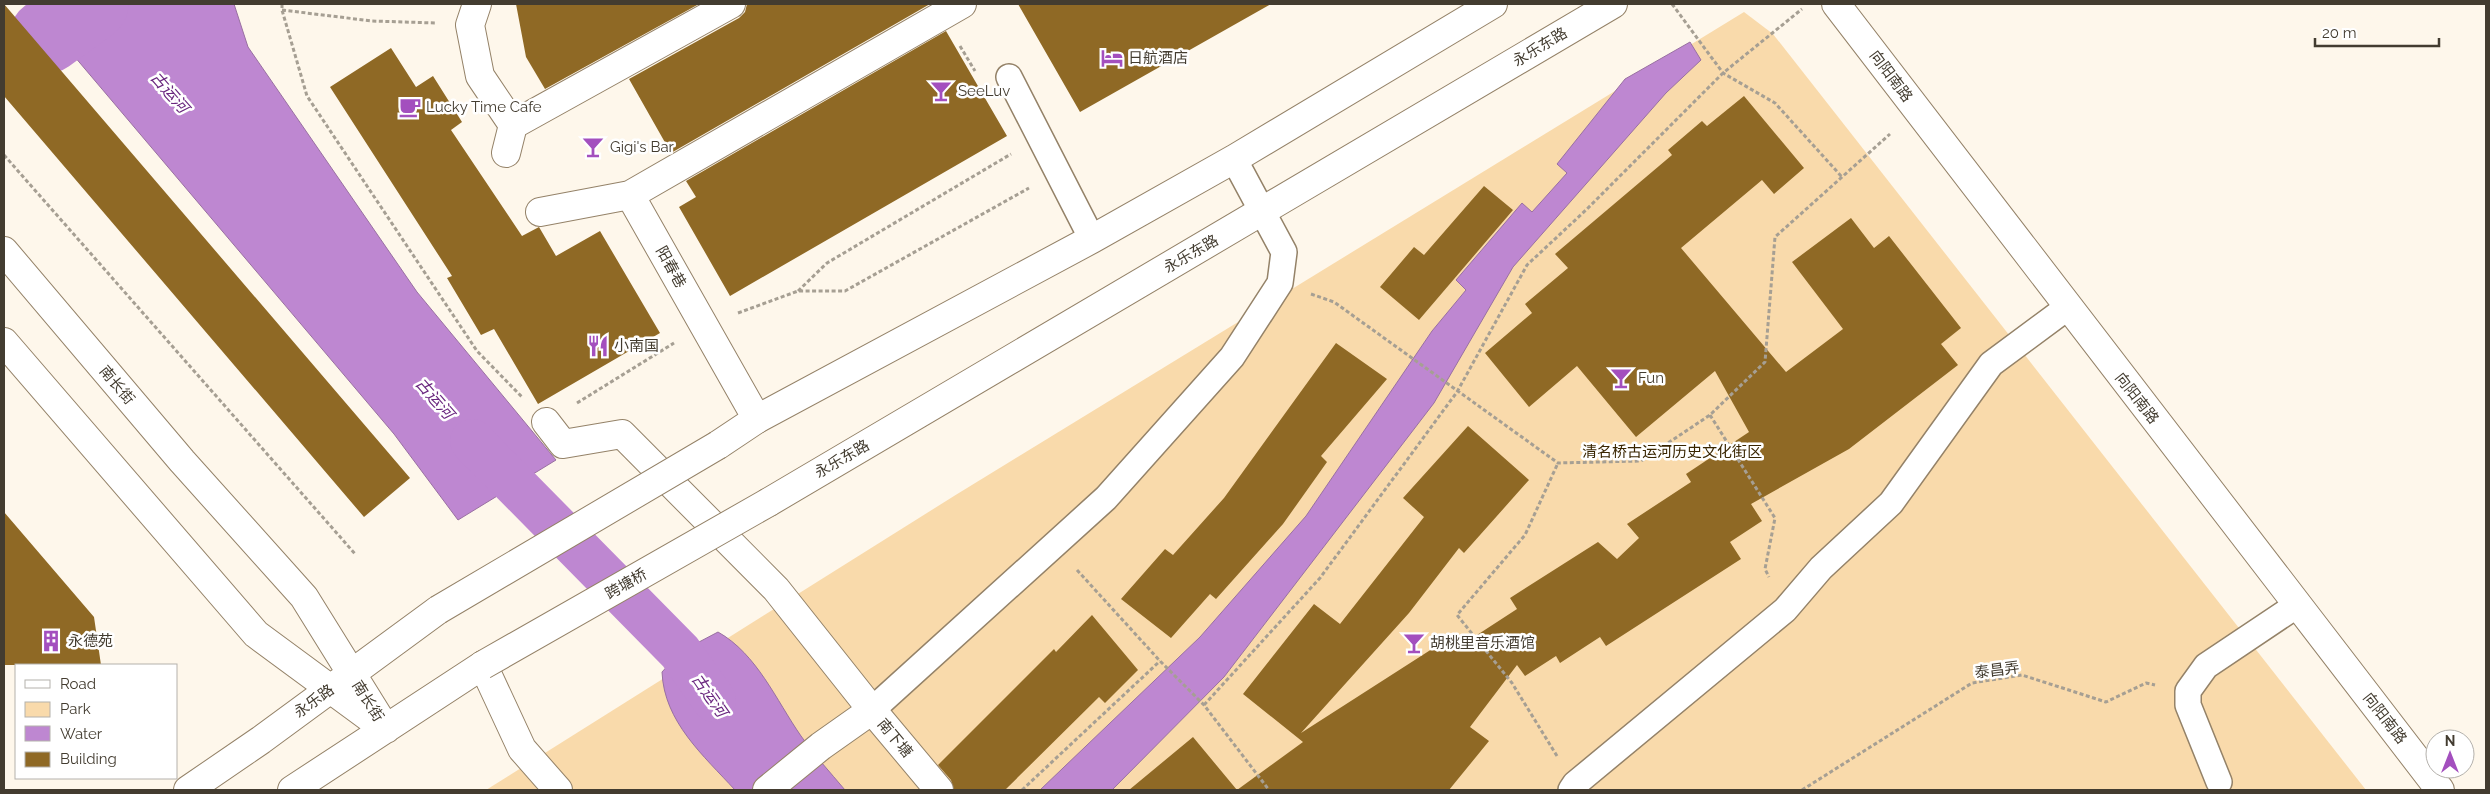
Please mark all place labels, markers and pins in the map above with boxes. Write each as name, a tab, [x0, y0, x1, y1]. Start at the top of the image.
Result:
hotel icon: 日航酒店	[1099, 45, 1125, 71]
place label: 日航酒店	[1128, 49, 1188, 67]
bar icon: SeeLuv	[928, 78, 954, 104]
place label: SeeLuv	[958, 82, 1010, 100]
cafe icon: Lucky Time Cafe	[397, 94, 423, 120]
place label: Lucky Time Cafe	[426, 98, 542, 116]
bar icon: Gigi's Bar	[580, 134, 606, 160]
place label: Gigi's Bar	[610, 138, 675, 156]
restaurant icon: 小南国	[585, 333, 611, 359]
place label: 小南国	[614, 337, 659, 355]
bar icon: Fun	[1608, 365, 1634, 391]
place label: Fun	[1638, 369, 1664, 387]
building icon: 永德苑	[38, 628, 64, 654]
bar icon: 胡桃里音乐酒馆	[1401, 630, 1427, 656]
place label: 永德苑	[68, 632, 113, 650]
place label: 胡桃里音乐酒馆	[1430, 634, 1535, 652]

